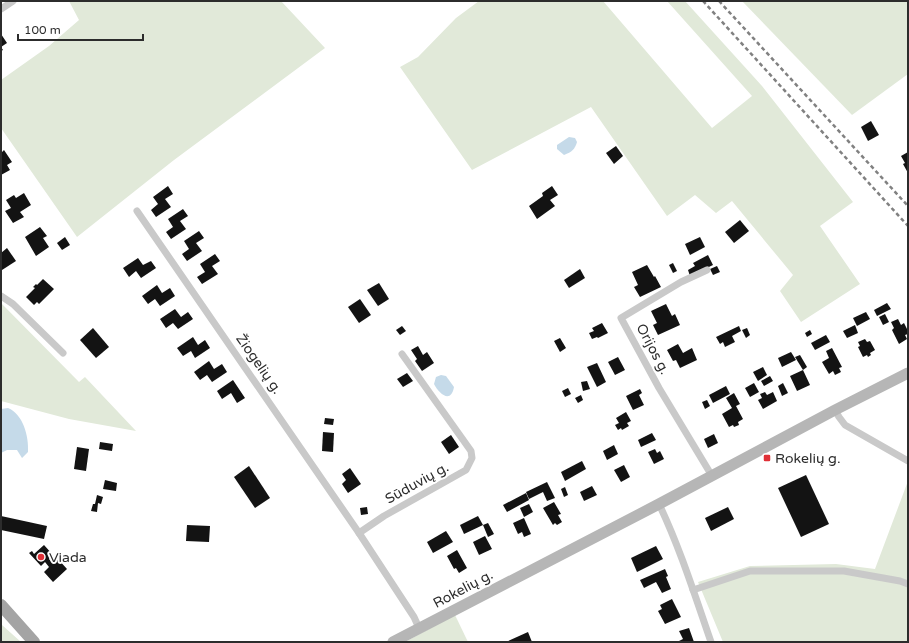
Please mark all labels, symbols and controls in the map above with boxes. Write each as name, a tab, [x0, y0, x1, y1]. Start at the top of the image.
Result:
scale bar	[18, 16, 143, 42]
text: 100 m	[24, 23, 61, 37]
street label: Orijos g.	[633, 321, 673, 377]
street label: Žiogelių g.	[232, 331, 286, 397]
place label: Rokelių g.	[775, 450, 841, 467]
marker: Rokelių g.	[762, 453, 772, 463]
street label: Sūduvių g.	[382, 459, 452, 507]
place label: Viada	[49, 549, 87, 566]
marker: Viada	[36, 552, 46, 562]
street label: Rokelių g.	[430, 566, 496, 612]

